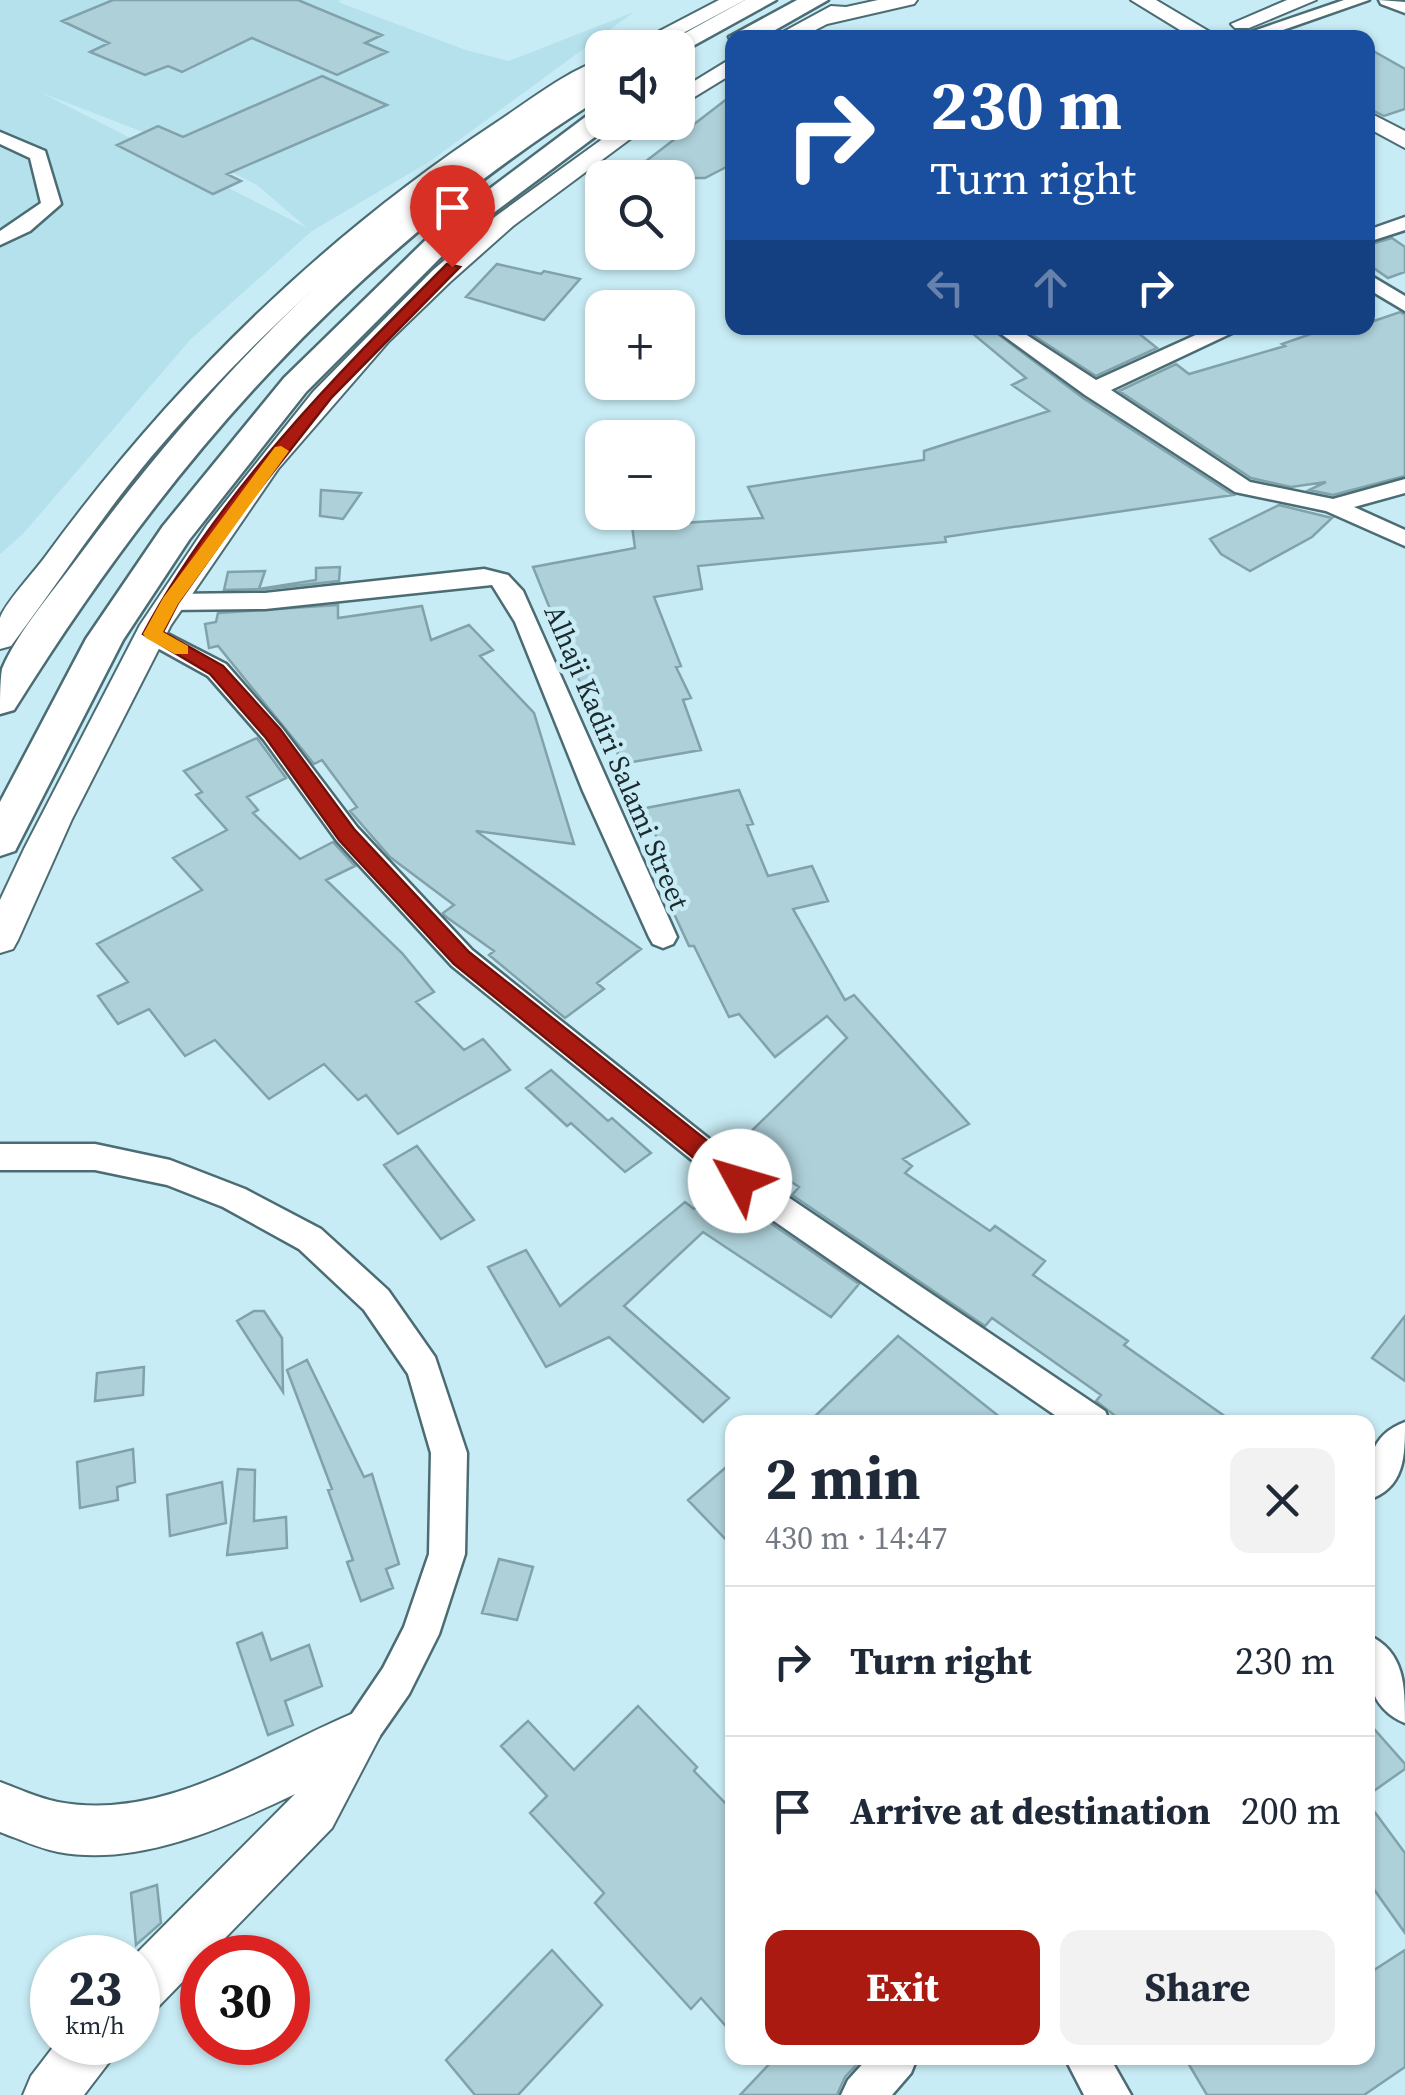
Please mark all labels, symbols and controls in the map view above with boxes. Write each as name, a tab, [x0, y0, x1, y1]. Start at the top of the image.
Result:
map controls	[585, 30, 695, 530]
button: sound	[585, 30, 695, 140]
text: 230 m	[930, 56, 1122, 152]
icon: right	[765, 70, 895, 200]
text: Turn right	[930, 147, 1136, 209]
button: search	[585, 160, 695, 270]
pin	[410, 165, 495, 268]
icon: arrive	[425, 180, 480, 235]
icon: left	[918, 260, 973, 315]
icon: ahead	[1023, 260, 1078, 315]
icon: right	[1128, 260, 1183, 315]
button: +	[585, 290, 695, 400]
button: −	[585, 420, 695, 530]
street label: Alhaji Kadiri Salami Street	[536, 599, 699, 916]
position arrow	[688, 1129, 792, 1233]
text: 2 min	[765, 1437, 921, 1519]
button: close	[1230, 1448, 1335, 1553]
text: 430 m · 14:47	[765, 1516, 947, 1560]
icon: right	[765, 1634, 820, 1689]
text: Turn right	[850, 1635, 1032, 1687]
text: 230 m	[1235, 1635, 1335, 1687]
icon: arrive	[765, 1784, 820, 1839]
text: Arrive at destination	[850, 1785, 1211, 1837]
text: 200 m	[1241, 1785, 1341, 1837]
button: Exit	[765, 1930, 1040, 2045]
button: Share	[1060, 1930, 1335, 2045]
speed limit sign: 30	[180, 1935, 310, 2065]
text: 23	[68, 1953, 122, 2022]
text: km/h	[65, 2008, 125, 2042]

